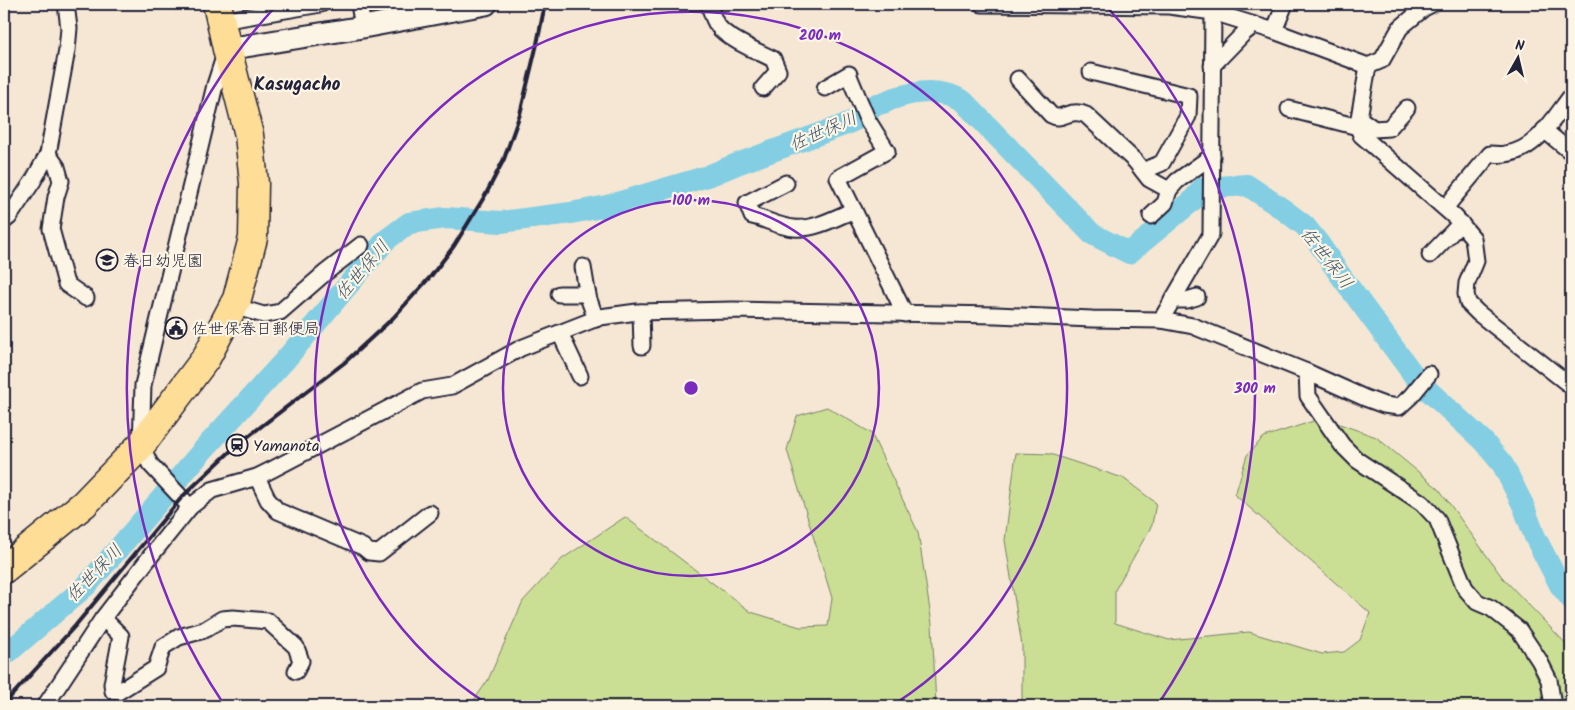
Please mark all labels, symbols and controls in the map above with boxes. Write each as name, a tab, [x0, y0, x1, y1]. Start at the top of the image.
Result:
text: 200 m	[799, 24, 841, 48]
north arrow	[1492, 32, 1542, 82]
text: N	[1514, 35, 1526, 58]
district label: Kasugacho	[254, 70, 341, 100]
water label: 佐世保川	[785, 104, 862, 160]
text: 100 m	[672, 189, 710, 213]
water label: 佐世保川	[1292, 222, 1359, 296]
water label: 佐世保川	[329, 234, 398, 308]
school or university icon: 春日幼児園	[95, 248, 119, 272]
place label: 春日幼児園	[123, 249, 203, 274]
public building icon: 佐世保春日郵便局	[164, 316, 188, 340]
place label: 佐世保春日郵便局	[192, 317, 320, 342]
text: 300 m	[1233, 377, 1276, 401]
centre of rings	[682, 379, 700, 397]
station icon: Yamanota	[225, 433, 249, 457]
place label: Yamanota	[253, 434, 319, 459]
water label: 佐世保川	[60, 538, 131, 610]

